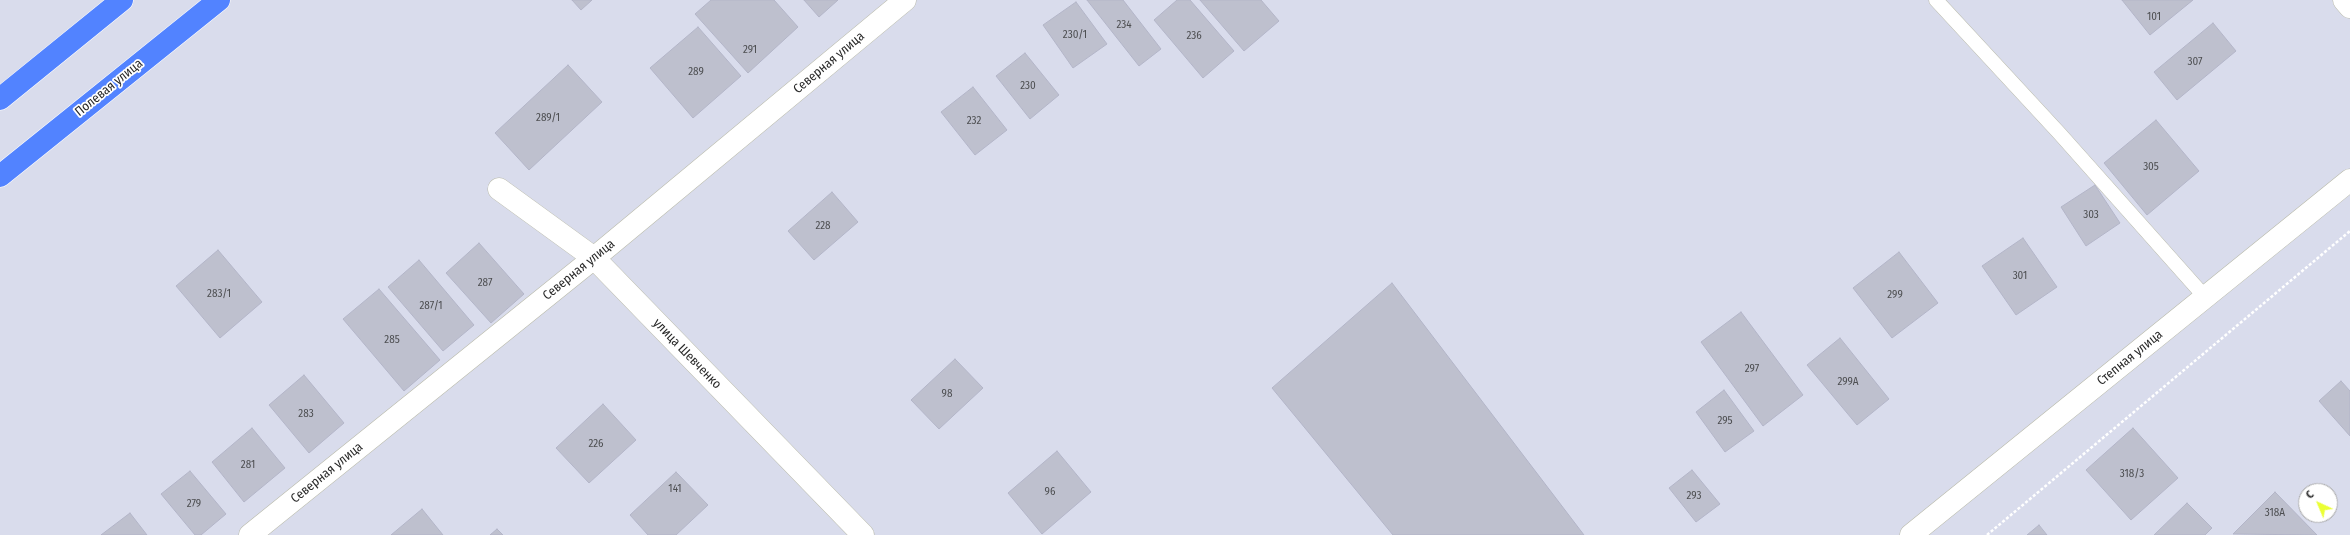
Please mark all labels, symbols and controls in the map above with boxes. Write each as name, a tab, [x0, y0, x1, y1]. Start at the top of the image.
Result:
house number: 101	[2147, 10, 2161, 24]
house number: 234	[1116, 18, 1132, 32]
house number: 230/1	[1063, 28, 1087, 42]
street label: Северная улица	[790, 29, 868, 97]
house number: 236	[1186, 29, 1202, 43]
house number: 291	[743, 43, 757, 57]
house number: 307	[2188, 55, 2202, 69]
street label: Полевая улица	[72, 56, 146, 120]
house number: 289	[688, 65, 704, 79]
house number: 230	[1020, 79, 1036, 93]
house number: 289/1	[536, 111, 560, 125]
house number: 232	[967, 114, 981, 128]
house number: 305	[2143, 160, 2159, 174]
house number: 303	[2083, 208, 2099, 222]
house number: 228	[815, 219, 831, 233]
street label: Северная улица	[540, 236, 618, 304]
house number: 301	[2013, 269, 2027, 283]
house number: 287	[478, 276, 492, 290]
house number: 283/1	[207, 287, 231, 301]
house number: 299	[1887, 288, 1903, 302]
house number: 287/1	[419, 299, 443, 313]
street label: улица Шевченко	[650, 316, 724, 392]
street label: Степная улица	[2094, 327, 2166, 389]
house number: 285	[384, 333, 400, 347]
house number: 297	[1745, 362, 1759, 376]
house number: 299А	[1837, 375, 1859, 389]
house number: 98	[942, 387, 952, 401]
house number: 283	[298, 407, 314, 421]
house number: 295	[1717, 414, 1733, 428]
house number: 226	[588, 437, 604, 451]
street label: Северная улица	[288, 439, 366, 507]
house number: 281	[241, 458, 255, 472]
house number: 318/3	[2120, 467, 2144, 481]
house number: 141	[668, 482, 682, 496]
north arrow	[2298, 483, 2338, 523]
house number: 96	[1045, 485, 1055, 499]
text: С	[2303, 488, 2317, 501]
house number: 293	[1687, 489, 1701, 503]
house number: 279	[187, 497, 201, 511]
house number: 318А	[2265, 506, 2285, 520]

